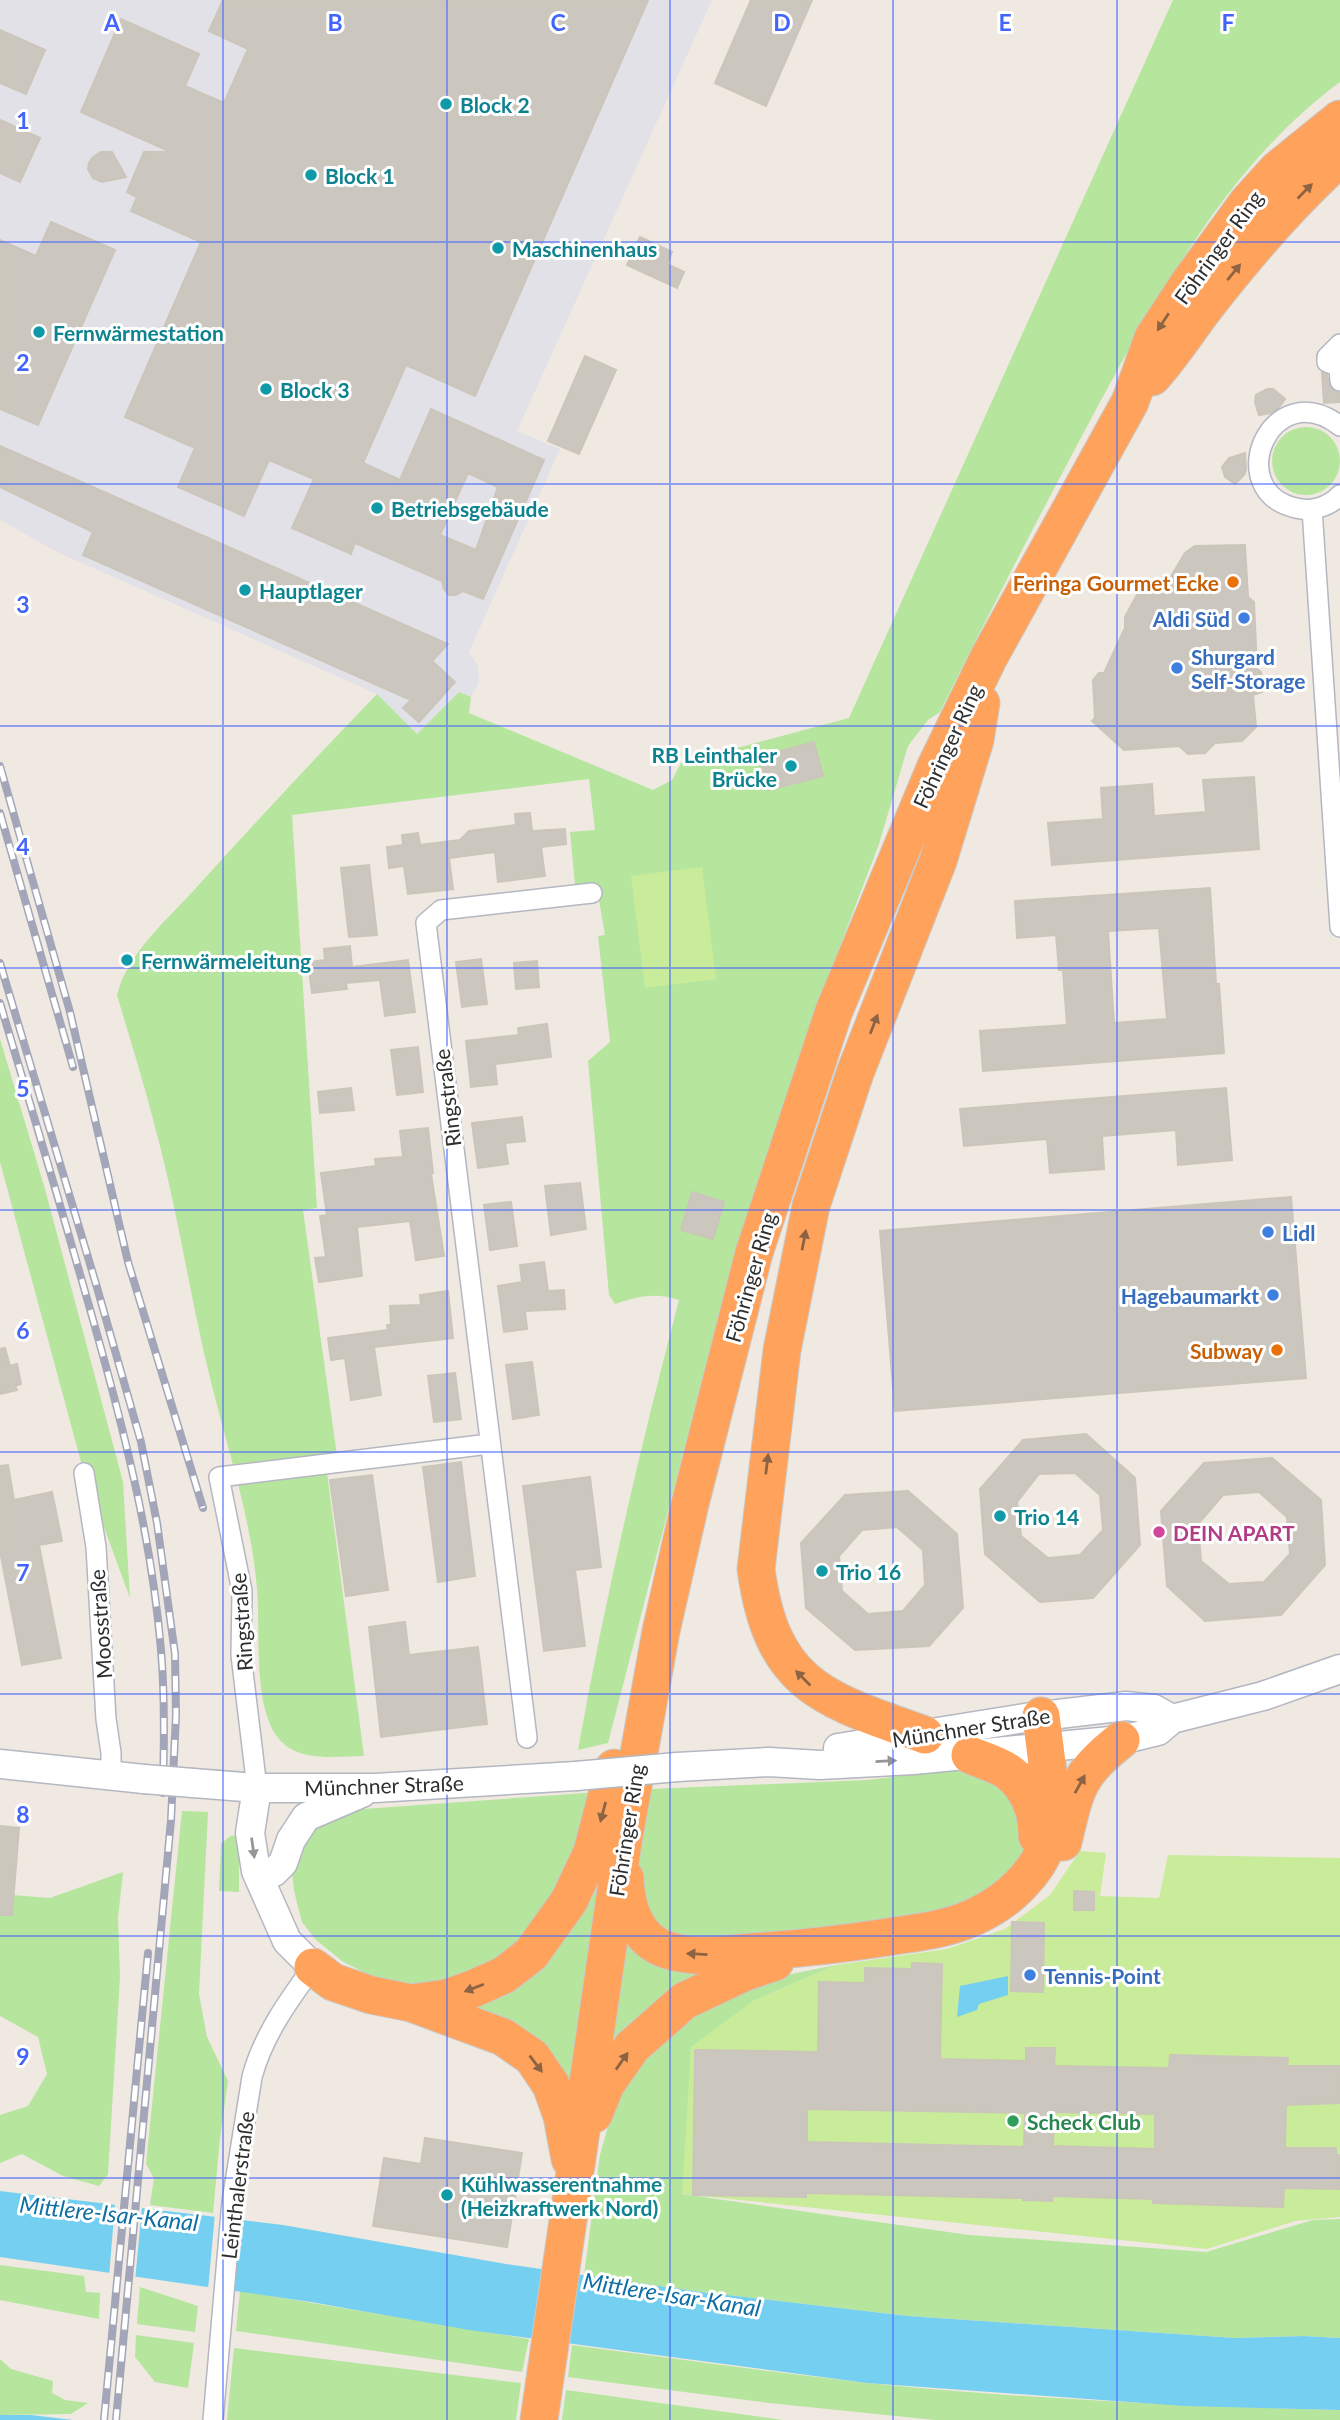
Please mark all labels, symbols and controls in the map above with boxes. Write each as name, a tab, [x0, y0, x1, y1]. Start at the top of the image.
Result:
text: A	[103, 8, 121, 36]
text: B	[327, 8, 343, 36]
text: C	[550, 8, 566, 36]
text: D	[773, 8, 791, 36]
text: E	[998, 8, 1012, 36]
text: F	[1221, 8, 1235, 36]
place label: Block 2	[460, 92, 530, 117]
marker: Block 2	[438, 96, 454, 112]
text: 1	[16, 106, 30, 134]
place label: Block 1	[325, 163, 395, 188]
marker: Block 1	[303, 167, 319, 183]
one-way arrow	[1297, 183, 1313, 200]
street label: Föhringer Ring	[1168, 185, 1268, 309]
place label: Maschinenhaus	[512, 236, 657, 261]
marker: Maschinenhaus	[490, 240, 506, 256]
one-way arrow	[1226, 263, 1241, 281]
one-way arrow	[1157, 313, 1170, 332]
place label: Fernwärmestation	[53, 320, 224, 345]
marker: Fernwärmestation	[31, 324, 47, 340]
text: 2	[16, 348, 30, 376]
place label: Block 3	[280, 377, 350, 402]
marker: Block 3	[258, 381, 274, 397]
place label: Betriebsgebäude	[391, 496, 549, 521]
marker: Betriebsgebäude	[369, 500, 385, 516]
place label: Feringa Gourmet Ecke	[1013, 570, 1219, 595]
marker: Feringa Gourmet Ecke	[1225, 574, 1241, 590]
place label: Hauptlager	[259, 578, 363, 603]
marker: Hauptlager	[237, 582, 253, 598]
text: 3	[16, 590, 30, 618]
place label: Aldi Süd	[1152, 606, 1230, 631]
marker: Aldi Süd	[1236, 610, 1252, 626]
place label: Shurgard Self-Storage	[1191, 644, 1305, 693]
marker: Shurgard Self-Storage	[1169, 660, 1185, 676]
street label: Föhringer Ring	[907, 680, 987, 812]
place label: RB Leinthaler Brücke	[651, 742, 777, 791]
marker: RB Leinthaler Brücke	[783, 758, 799, 774]
text: 4	[16, 832, 30, 860]
place label: Fernwärmeleitung	[141, 948, 311, 973]
marker: Fernwärmeleitung	[119, 952, 135, 968]
one-way arrow	[869, 1013, 880, 1034]
street label: Ringstraße	[429, 1048, 465, 1148]
text: 5	[16, 1074, 30, 1102]
street label: Föhringer Ring	[720, 1209, 781, 1345]
place label: Lidl	[1282, 1220, 1315, 1245]
marker: Lidl	[1260, 1224, 1276, 1240]
one-way arrow	[798, 1229, 809, 1251]
place label: Hagebaumarkt	[1121, 1283, 1259, 1308]
marker: Hagebaumarkt	[1265, 1287, 1281, 1303]
text: 6	[16, 1316, 30, 1344]
place label: Subway	[1190, 1338, 1264, 1363]
marker: Subway	[1269, 1342, 1285, 1358]
one-way arrow	[762, 1453, 773, 1475]
place label: Trio 14	[1014, 1504, 1079, 1529]
marker: Trio 14	[992, 1508, 1008, 1524]
place label: DEIN APART	[1173, 1520, 1295, 1545]
marker: DEIN APART	[1151, 1524, 1167, 1540]
text: 7	[16, 1558, 30, 1586]
place label: Trio 16	[836, 1559, 901, 1584]
marker: Trio 16	[814, 1563, 830, 1579]
street label: Moosstraße	[84, 1568, 116, 1680]
street label: Ringstraße	[225, 1572, 257, 1672]
one-way arrow	[795, 1670, 812, 1687]
street label: Münchner Straße	[890, 1702, 1052, 1752]
one-way arrow	[875, 1756, 897, 1767]
street label: Föhringer Ring	[603, 1762, 649, 1898]
street label: Münchner Straße	[304, 1770, 464, 1800]
one-way arrow	[1074, 1775, 1086, 1794]
text: 8	[16, 1800, 30, 1828]
one-way arrow	[597, 1801, 608, 1823]
one-way arrow	[247, 1837, 258, 1859]
one-way arrow	[685, 1948, 707, 1959]
place label: Tennis-Point	[1044, 1963, 1161, 1988]
marker: Tennis-Point	[1022, 1967, 1038, 1983]
one-way arrow	[463, 1982, 484, 1993]
text: 9	[16, 2042, 30, 2070]
one-way arrow	[615, 2052, 629, 2070]
one-way arrow	[529, 2055, 543, 2074]
place label: Scheck Club	[1027, 2109, 1141, 2134]
street label: Leinthalerstraße	[216, 2110, 258, 2260]
marker: Scheck Club	[1005, 2113, 1021, 2129]
place label: Kühlwasserentnahme (Heizkraftwerk Nord)	[461, 2171, 662, 2220]
marker: Kühlwasserentnahme (Heizkraftwerk Nord)	[439, 2187, 455, 2203]
water label: Mittlere-Isar-Kanal	[18, 2190, 200, 2236]
water label: Mittlere-Isar-Kanal	[581, 2266, 763, 2322]

